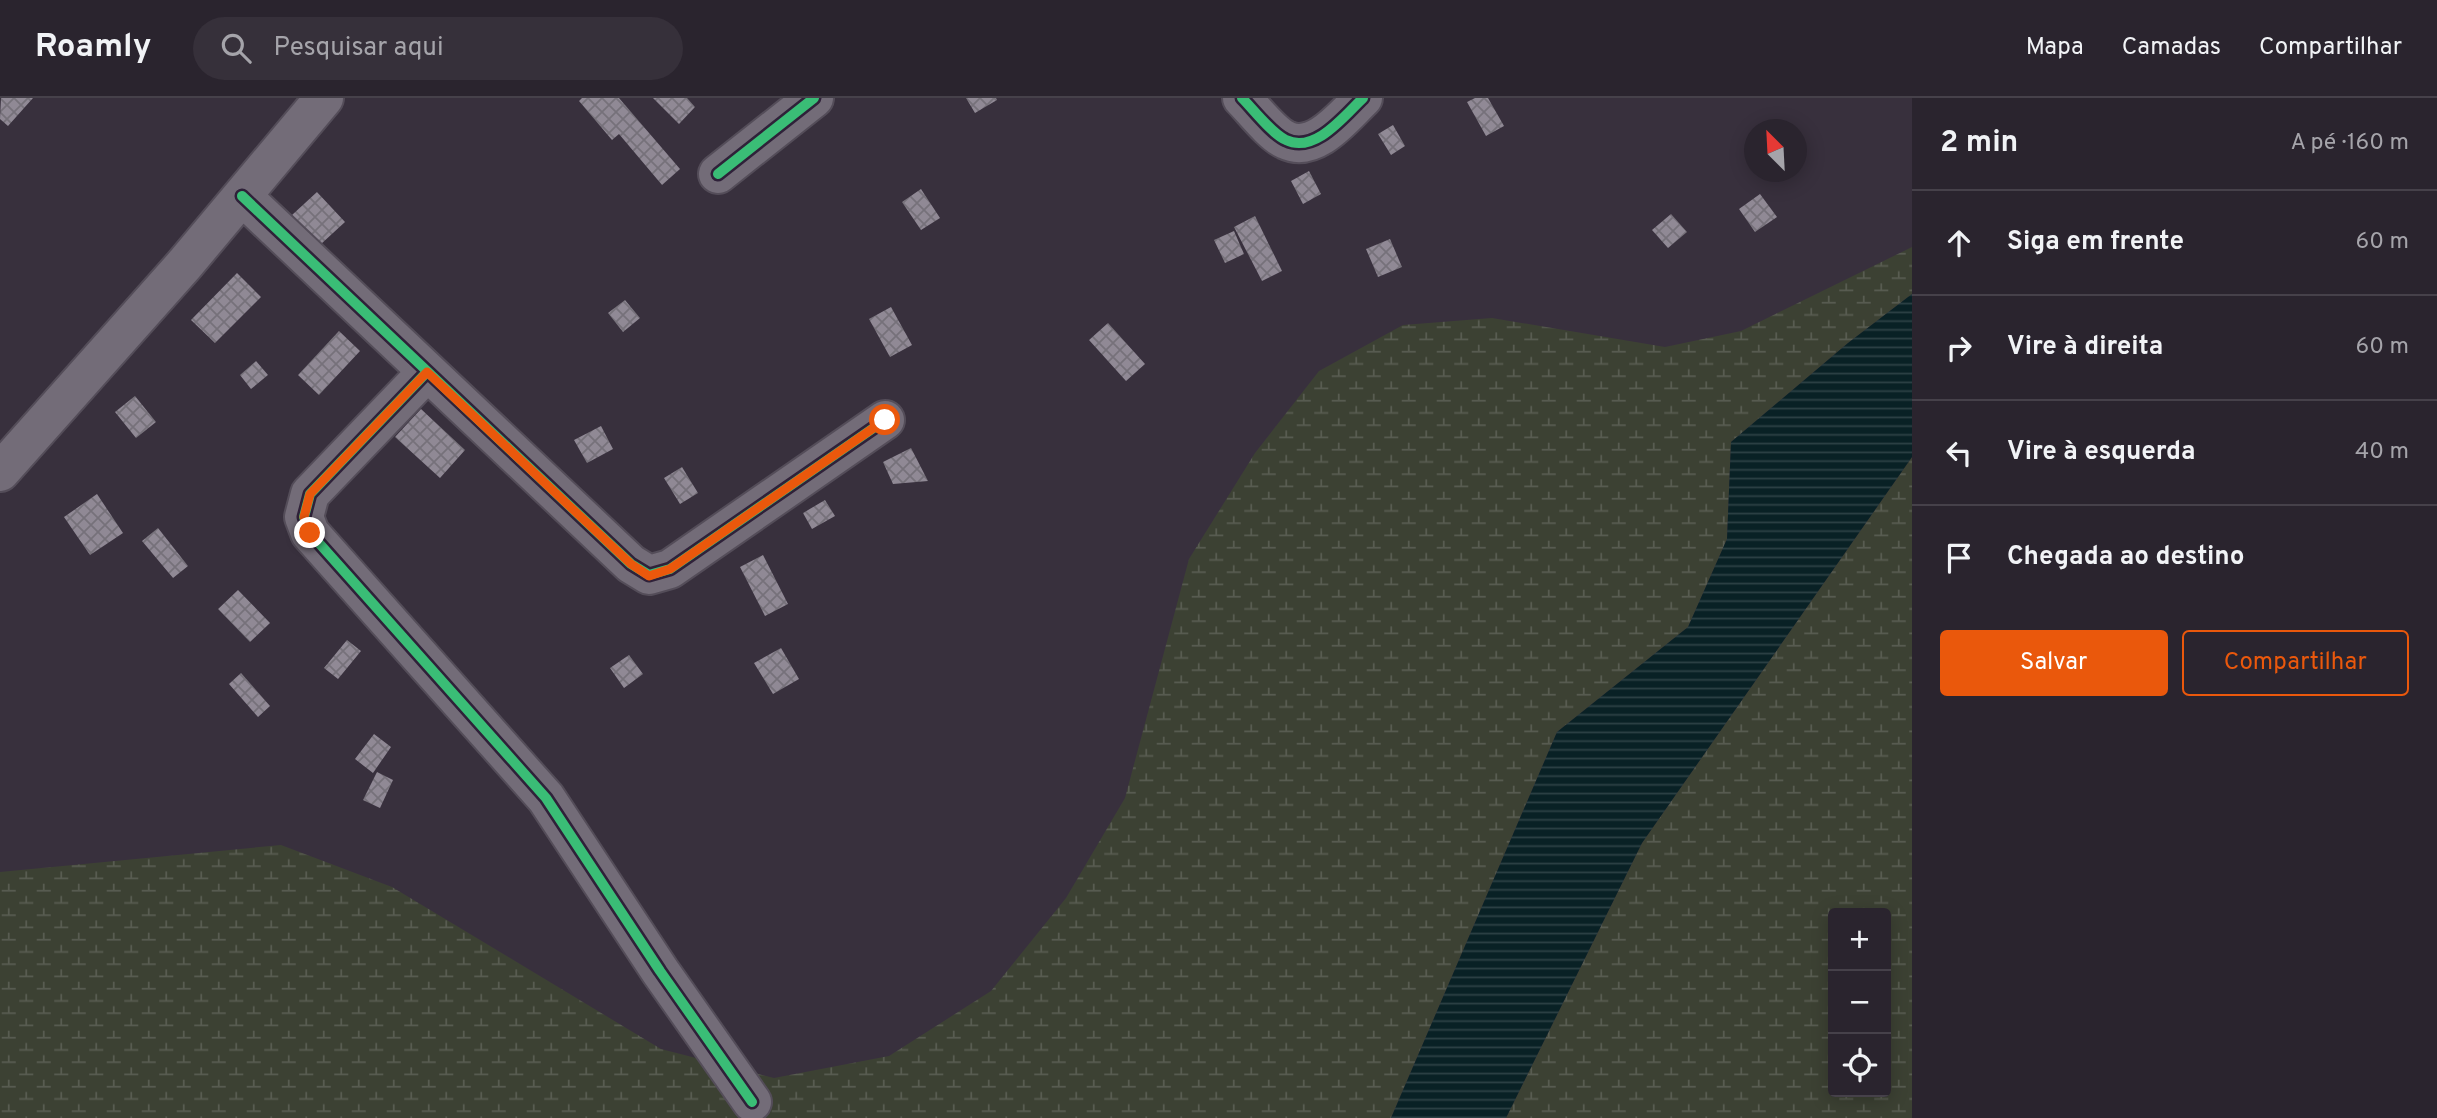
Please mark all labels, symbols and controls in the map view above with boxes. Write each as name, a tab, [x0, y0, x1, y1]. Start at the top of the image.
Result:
search box	[193, 17, 683, 80]
text: Roamly	[35, 27, 151, 69]
icon: search	[217, 29, 255, 67]
text: Pesquisar aqui	[273, 32, 444, 65]
text: Mapa	[2026, 33, 2084, 63]
text: Camadas	[2122, 33, 2221, 63]
text: Compartilhar	[2259, 33, 2402, 63]
north arrow	[1744, 119, 1807, 182]
text: 2 min	[1940, 125, 2018, 162]
text: A pé · 160 m	[2290, 129, 2409, 158]
icon: ahead	[1940, 224, 1978, 262]
text: Siga em frente	[2007, 226, 2184, 259]
text: 60 m	[2356, 228, 2409, 257]
icon: right	[1940, 329, 1978, 367]
text: Vire à direita	[2007, 331, 2163, 364]
text: 60 m	[2356, 333, 2409, 362]
route start	[869, 404, 900, 435]
icon: left	[1940, 434, 1978, 472]
text: Vire à esquerda	[2007, 436, 2195, 469]
text: 40 m	[2355, 438, 2409, 467]
route end	[294, 517, 325, 548]
icon: arrive	[1940, 539, 1978, 577]
text: Chegada ao destino	[2007, 541, 2244, 574]
button: Salvar	[1940, 630, 2168, 696]
button: Compartilhar	[2182, 630, 2409, 696]
map controls	[1828, 908, 1891, 1097]
button: +	[1828, 908, 1891, 971]
button: −	[1828, 971, 1891, 1034]
button: locate	[1828, 1034, 1891, 1097]

